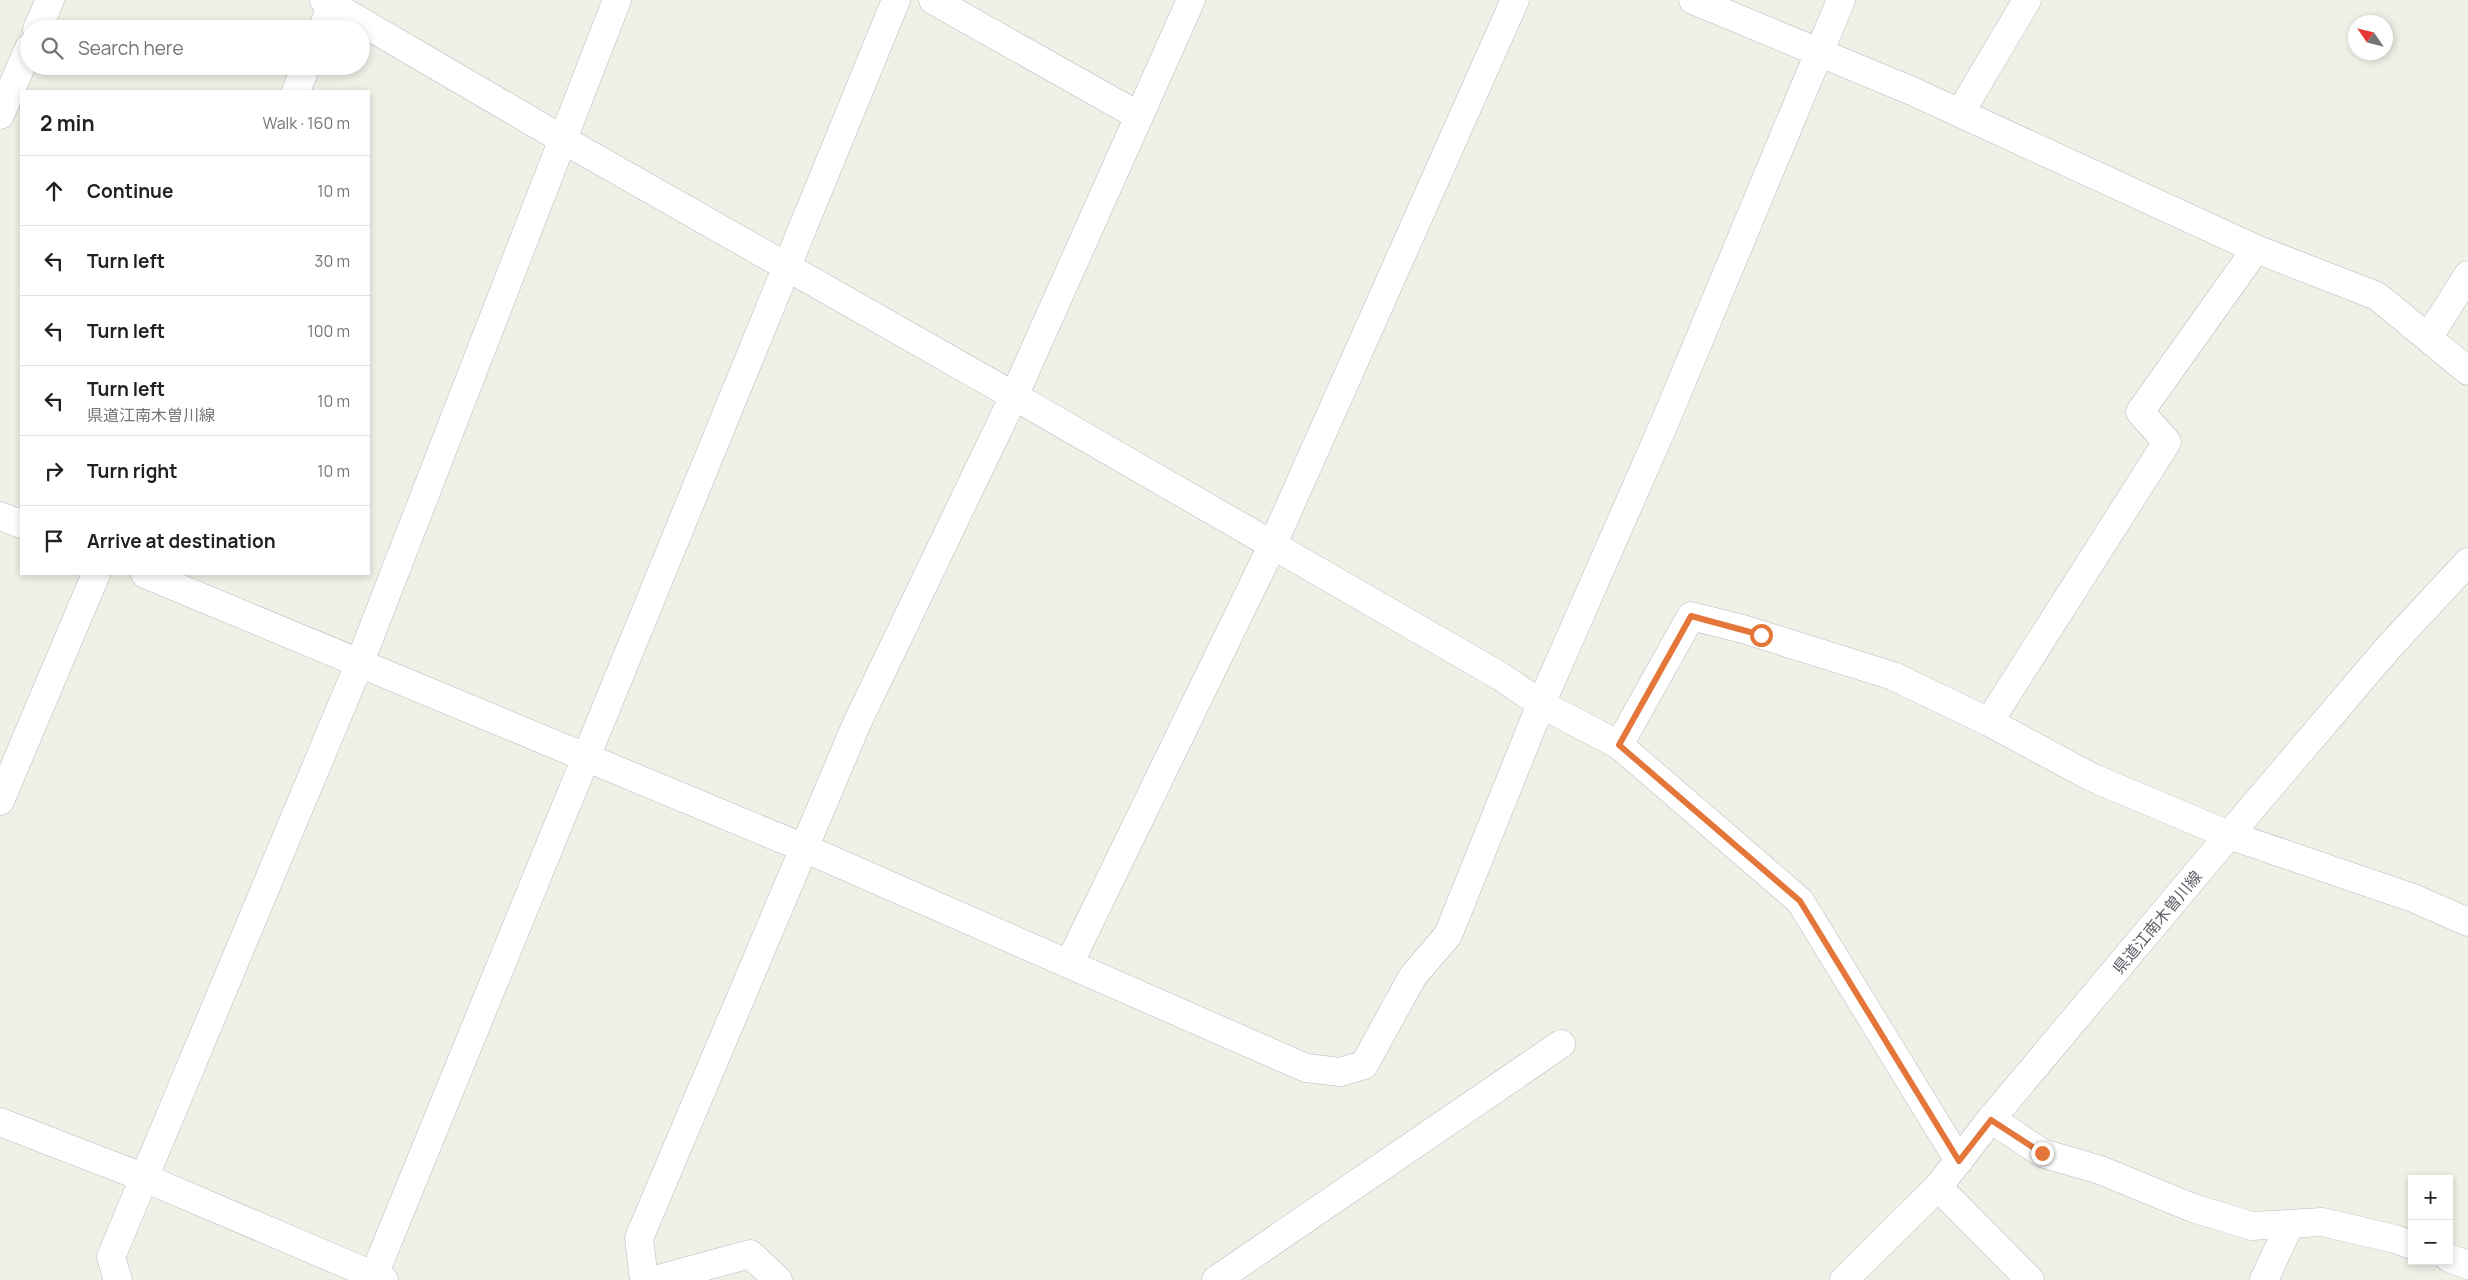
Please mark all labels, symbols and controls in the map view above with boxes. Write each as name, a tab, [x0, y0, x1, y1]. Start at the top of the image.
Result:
north arrow	[2348, 15, 2393, 60]
search box	[20, 20, 370, 75]
icon: search	[38, 34, 66, 62]
text: Search here	[78, 35, 184, 61]
text: 2 min	[40, 109, 95, 137]
text: Walk · 160 m	[262, 112, 350, 134]
icon: ahead	[40, 177, 68, 205]
text: Continue	[87, 178, 173, 204]
text: 10 m	[317, 180, 350, 202]
icon: left	[40, 247, 68, 275]
text: Turn left	[87, 248, 165, 274]
text: 30 m	[315, 250, 350, 272]
icon: left	[40, 317, 68, 345]
text: Turn left	[87, 318, 165, 344]
text: 100 m	[307, 320, 350, 342]
text: Turn left	[87, 376, 165, 402]
icon: left	[40, 387, 68, 415]
text: 10 m	[317, 390, 350, 412]
text: 県道江南木曽川線	[87, 404, 215, 426]
icon: right	[40, 457, 68, 485]
text: Turn right	[87, 458, 177, 484]
text: 10 m	[317, 460, 350, 482]
icon: arrive	[40, 527, 68, 555]
text: Arrive at destination	[87, 528, 276, 554]
route start	[1750, 624, 1773, 647]
street label: 県道江南木曽川線	[2107, 866, 2207, 978]
route end	[2031, 1142, 2054, 1165]
map controls	[2408, 1175, 2453, 1265]
button: +	[2408, 1175, 2453, 1220]
button: −	[2408, 1220, 2453, 1265]

